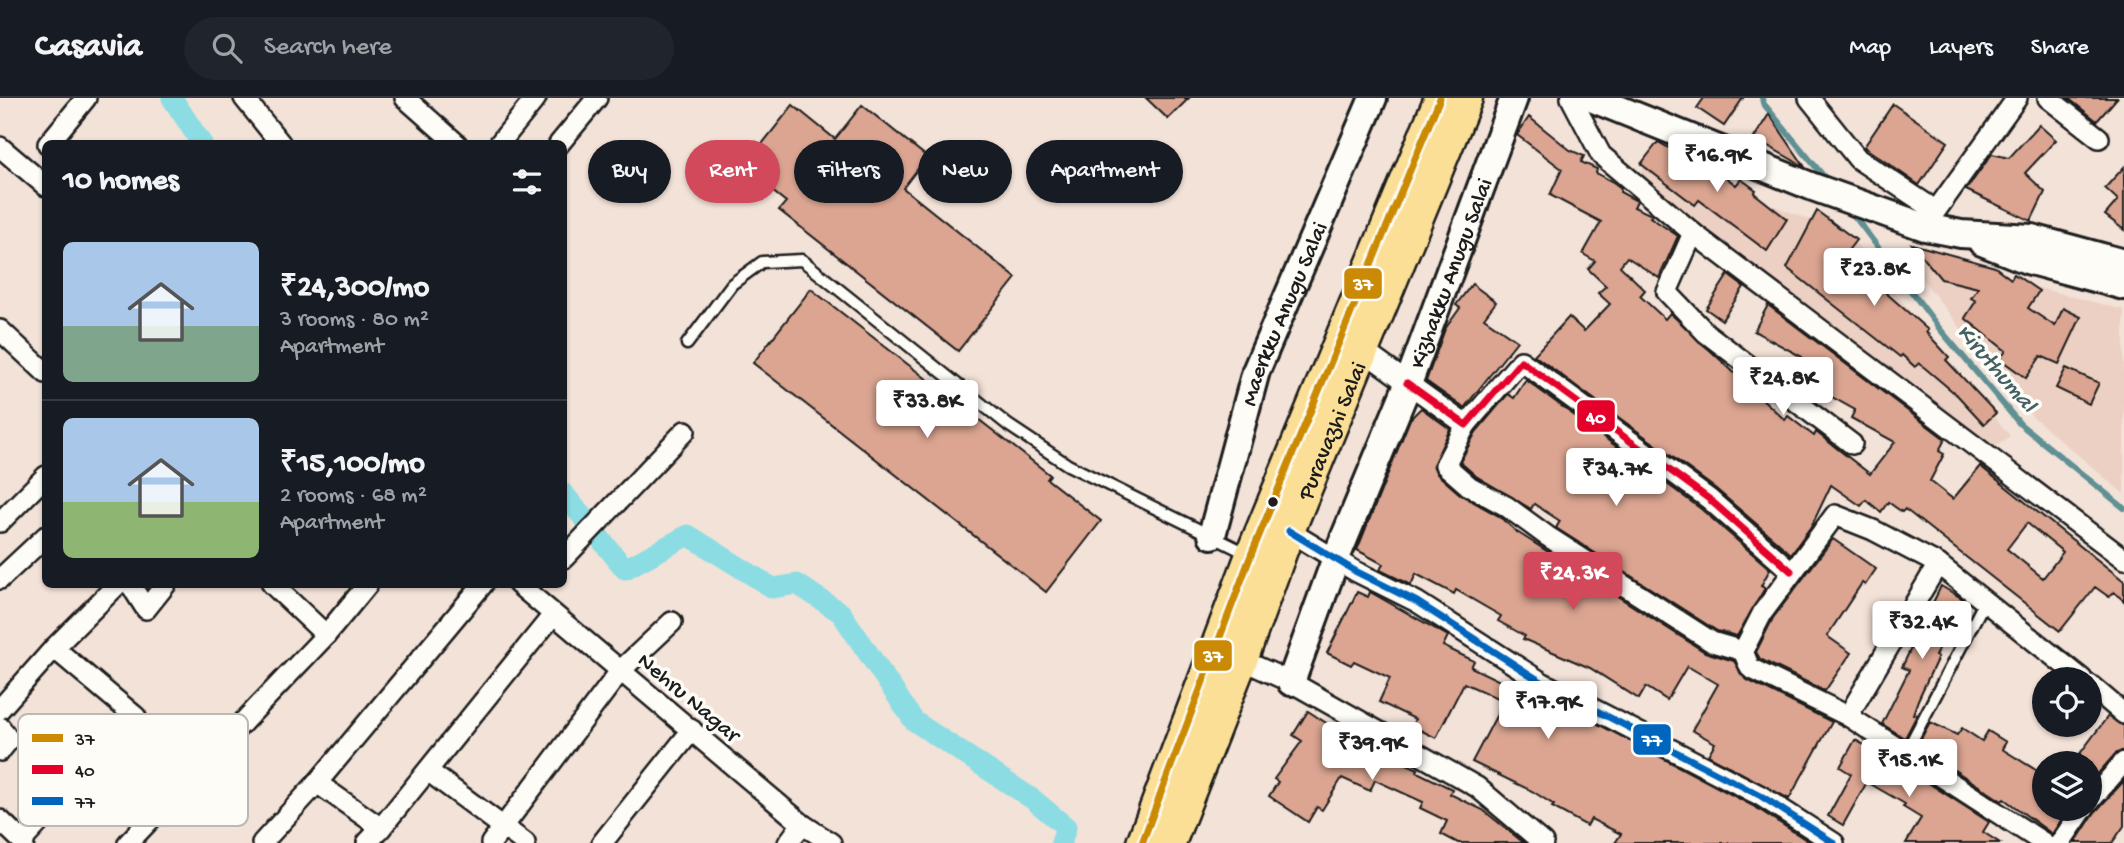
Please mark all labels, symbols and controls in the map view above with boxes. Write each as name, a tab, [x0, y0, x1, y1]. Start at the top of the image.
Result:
search box	[184, 17, 674, 80]
text: Casavia	[35, 29, 142, 67]
icon: search	[208, 29, 246, 67]
text: Search here	[264, 33, 392, 64]
text: Map	[1849, 34, 1891, 63]
text: Layers	[1929, 34, 1993, 63]
text: Share	[2031, 34, 2089, 63]
pin: ₹16.9K	[1660, 134, 1774, 194]
chip: Buy	[588, 140, 671, 203]
chip: Rent	[685, 140, 780, 203]
chip: Filters	[794, 140, 904, 203]
chip: New	[918, 140, 1012, 203]
chip: Apartment	[1026, 140, 1183, 203]
text: ₹16.9K	[1684, 143, 1750, 170]
icon: filters	[508, 163, 546, 201]
text: 10 homes	[63, 165, 179, 200]
street label: Kizhakku Anugu Salai	[1405, 175, 1500, 373]
street label: Maerkku Anugu Salai	[1237, 219, 1335, 409]
pin: ₹23.8K	[1817, 248, 1931, 308]
text: ₹23.8K	[1840, 257, 1908, 284]
line badge: 37	[1343, 267, 1383, 300]
icon: home	[119, 270, 203, 354]
text: ₹24,300/mo	[280, 272, 429, 307]
text: 37	[1352, 275, 1374, 298]
text: 3 rooms · 80 m²	[280, 307, 429, 334]
water label: Kiruthumal	[1949, 319, 2043, 421]
text: Apartment	[280, 334, 384, 361]
pin: ₹24.8K	[1726, 358, 1840, 417]
street label: Puravazhi Salai	[1293, 359, 1374, 505]
text: ₹24.8K	[1749, 366, 1817, 393]
pin: ₹33.8K	[870, 380, 984, 440]
text: ₹33.8K	[892, 389, 962, 416]
line badge: 40	[1576, 399, 1616, 433]
text: 40	[1585, 408, 1606, 431]
icon: home	[119, 446, 203, 530]
text: ₹15,100/mo	[280, 448, 425, 483]
pin: ₹34.7K	[1559, 448, 1673, 508]
text: ₹34.7K	[1582, 457, 1650, 484]
text: 2 rooms · 68 m²	[280, 483, 427, 510]
unlabelled marker	[1266, 495, 1280, 509]
text: Apartment	[280, 510, 384, 537]
pin: ₹24.3K	[1516, 552, 1630, 612]
text: ₹24.3K	[1539, 561, 1607, 588]
pin: ₹32.4K	[1865, 602, 1979, 661]
text: ₹32.4K	[1888, 610, 1956, 637]
line badge: 37	[1193, 639, 1233, 672]
text: 37	[1202, 647, 1224, 670]
street label: Nehru Nagar	[631, 648, 746, 751]
map controls	[2032, 667, 2102, 821]
button: locate	[2032, 667, 2102, 737]
pin: ₹17.9K	[1491, 682, 1605, 741]
text: ₹17.9K	[1515, 690, 1581, 717]
legend	[18, 714, 248, 826]
pin: ₹39.9K	[1315, 722, 1429, 782]
line badge: 77	[1632, 723, 1672, 756]
text: 37	[74, 730, 96, 753]
text: ₹39.9K	[1338, 731, 1406, 758]
text: 77	[1641, 731, 1663, 754]
pin: ₹15.1K	[1852, 740, 1966, 799]
text: ₹15.1K	[1877, 748, 1941, 775]
button: layers	[2032, 751, 2102, 821]
text: 40	[75, 761, 95, 784]
text: 77	[74, 793, 96, 816]

